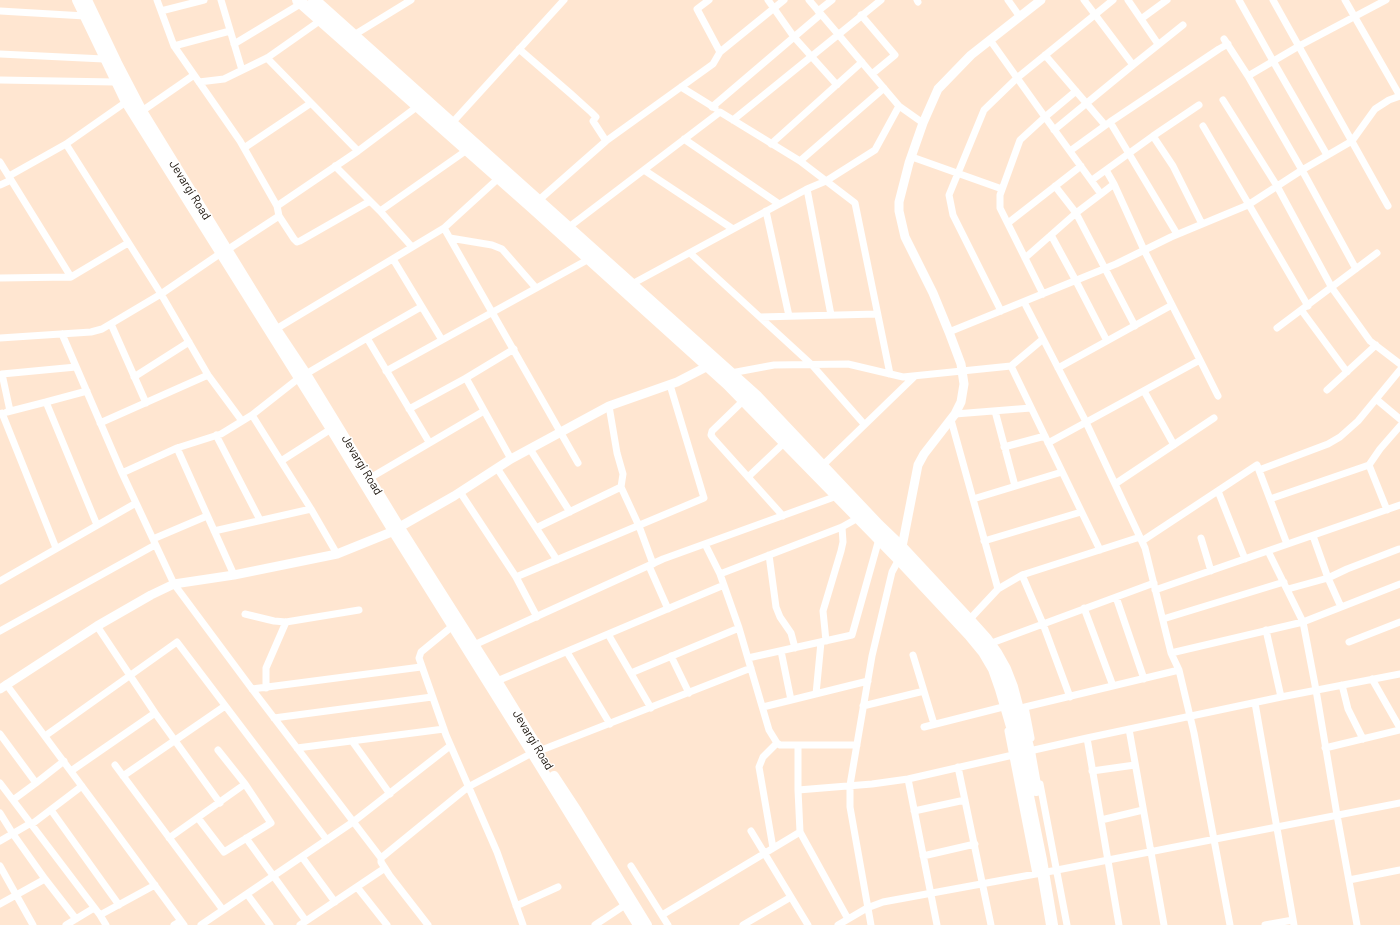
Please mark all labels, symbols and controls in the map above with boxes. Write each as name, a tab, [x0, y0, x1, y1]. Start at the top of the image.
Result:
street label: Jevargi Road	[166, 158, 214, 222]
street label: Jevargi Road	[338, 432, 386, 498]
street label: Jevargi Road	[509, 707, 557, 773]

